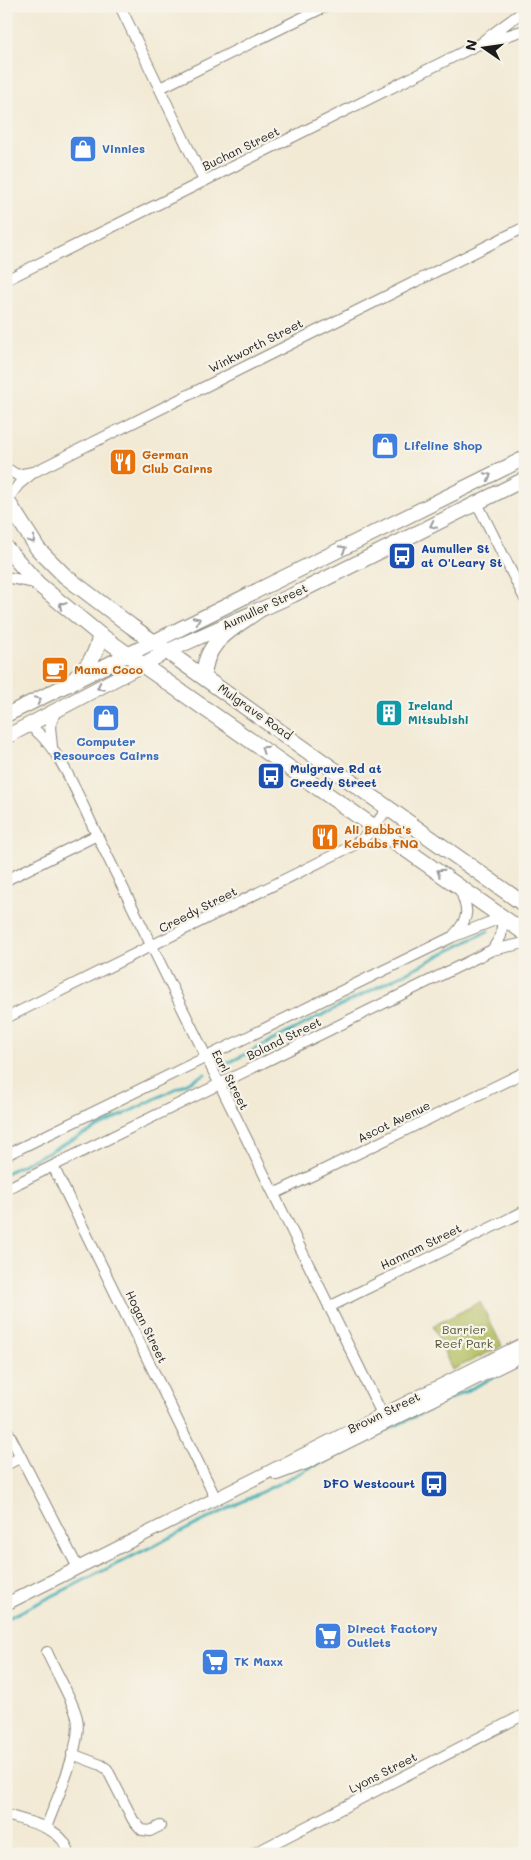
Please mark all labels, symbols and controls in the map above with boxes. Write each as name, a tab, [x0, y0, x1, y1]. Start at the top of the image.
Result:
north arrow	[458, 22, 508, 72]
text: N	[460, 38, 481, 52]
street label: Buchan Street	[199, 122, 282, 174]
shop icon: Vinnies	[68, 134, 98, 164]
place label: Vinnies	[102, 140, 145, 156]
street label: Winkworth Street	[206, 314, 305, 376]
shop icon: Lifeline Shop	[370, 431, 400, 461]
place label: Lifeline Shop	[404, 437, 483, 453]
place label: German Club Cairns	[142, 446, 213, 476]
restaurant icon: German Club Cairns	[108, 447, 138, 477]
one-way arrow	[483, 472, 492, 482]
one-way arrow	[429, 519, 438, 529]
one-way arrow	[26, 534, 34, 543]
place label: Aumuller St at O'Leary St	[421, 540, 502, 570]
bus stop icon: Aumuller St at O'Leary St	[387, 541, 417, 571]
one-way arrow	[338, 545, 347, 555]
street label: Aumuller Street	[219, 579, 310, 633]
one-way arrow	[59, 603, 68, 611]
one-way arrow	[192, 616, 201, 626]
cafe icon: Mama Coco	[40, 655, 70, 685]
place label: Mama Coco	[74, 661, 143, 677]
street label: Mulgrave Road	[215, 680, 296, 743]
one-way arrow	[96, 681, 105, 691]
one-way arrow	[33, 696, 42, 706]
place label: Ireland Mitsubishi	[408, 697, 469, 727]
building icon: Ireland Mitsubishi	[374, 698, 404, 728]
shop icon: Computer Resources Cairns	[91, 703, 121, 733]
place label: Computer Resources Cairns	[53, 733, 159, 763]
one-way arrow	[260, 746, 270, 755]
place label: Mulgrave Rd at Creedy Street	[290, 760, 382, 790]
bus stop icon: Mulgrave Rd at Creedy Street	[256, 761, 286, 791]
place label: Ali Babba's Kebabs FNQ	[344, 821, 419, 851]
restaurant icon: Ali Babba's Kebabs FNQ	[310, 822, 340, 852]
one-way arrow	[436, 869, 446, 878]
street label: Creedy Street	[156, 883, 239, 936]
street label: Boland Street	[243, 1013, 324, 1063]
street label: Earl Street	[209, 1047, 253, 1112]
street label: Ascot Avenue	[355, 1097, 433, 1146]
street label: Hannam Street	[377, 1220, 464, 1273]
street label: Hogan Street	[122, 1288, 171, 1365]
park label: Barrier Reef Park	[435, 1321, 493, 1351]
street label: Brown Street	[345, 1388, 422, 1437]
bus stop icon: DFO Westcourt	[419, 1469, 449, 1499]
place label: DFO Westcourt	[323, 1475, 415, 1491]
place label: Direct Factory Outlets	[347, 1620, 438, 1650]
supermarket icon: Direct Factory Outlets	[313, 1621, 343, 1651]
supermarket icon: TK Maxx	[200, 1647, 230, 1677]
place label: TK Maxx	[234, 1653, 283, 1669]
street label: Lyons Street	[346, 1748, 419, 1796]

